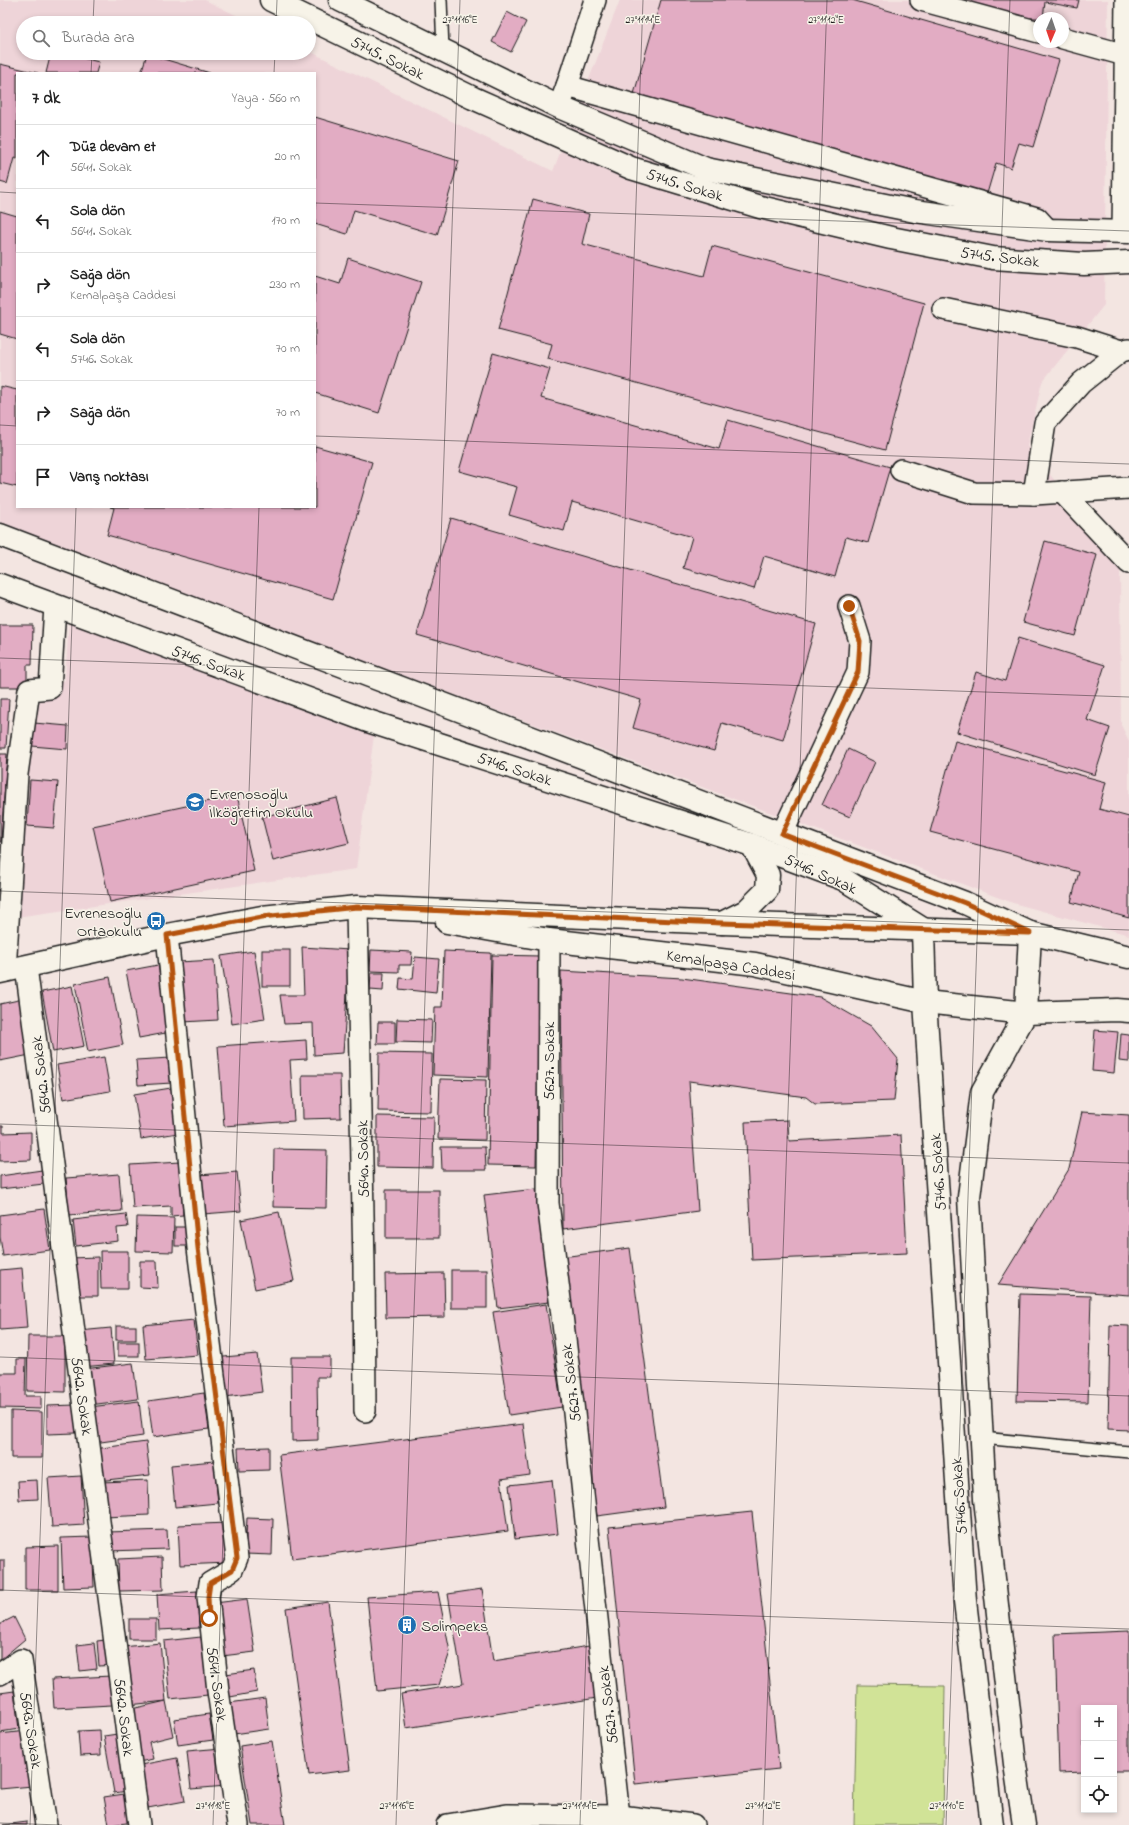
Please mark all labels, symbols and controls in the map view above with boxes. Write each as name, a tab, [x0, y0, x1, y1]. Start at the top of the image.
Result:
north arrow	[1033, 12, 1069, 48]
text: 27°11'16"E	[442, 13, 478, 28]
text: 27°11'14"E	[626, 13, 660, 28]
text: 27°11'12"E	[808, 13, 844, 28]
search box	[16, 16, 316, 60]
icon: search	[30, 27, 52, 49]
text: Burada ara	[62, 27, 135, 49]
street label: 5745. Sokak	[346, 31, 429, 87]
text: 7 dk	[32, 86, 60, 111]
text: Yaya · 560 m	[231, 89, 300, 108]
text: Düz devam et	[70, 136, 156, 158]
icon: ahead	[32, 146, 54, 168]
text: 20 m	[275, 147, 300, 166]
text: 5641. Sokak	[70, 158, 132, 177]
street label: 5745. Sokak	[643, 163, 727, 209]
text: Sola dön	[70, 200, 125, 222]
icon: left	[32, 210, 54, 232]
text: 170 m	[272, 211, 300, 230]
text: 5641. Sokak	[70, 222, 132, 241]
street label: 5745. Sokak	[959, 241, 1042, 275]
text: Sağa dön	[70, 264, 130, 286]
icon: right	[32, 274, 54, 296]
text: 230 m	[269, 275, 300, 294]
text: Kemalpaşa Caddesi	[70, 286, 176, 305]
text: Sola dön	[70, 328, 125, 350]
icon: left	[32, 338, 54, 360]
text: 70 m	[276, 339, 300, 358]
text: 5746. Sokak	[70, 350, 133, 369]
icon: right	[32, 402, 54, 424]
text: Sağa dön	[70, 402, 130, 424]
text: 70 m	[276, 403, 300, 422]
icon: arrive	[32, 466, 54, 488]
text: Varış noktası	[70, 466, 149, 488]
route end	[840, 597, 858, 615]
street label: 5746. Sokak	[168, 639, 250, 689]
street label: 5746. Sokak	[474, 747, 556, 794]
place label: Evrenosoğlu İlköğretim Okulu	[209, 783, 313, 825]
school or university icon: Evrenosoğlu İlköğretim Okulu	[184, 791, 206, 813]
street label: 5746. Sokak	[780, 848, 861, 902]
place label: Evrenesoğlu Ortaokulu	[64, 902, 142, 944]
bus stop icon: Evrenesoğlu Ortaokulu	[145, 910, 167, 932]
street label: Kemalpaşa Caddesi	[664, 944, 797, 988]
street label: 5627. Sokak	[538, 1021, 562, 1100]
street label: 5642. Sokak	[25, 1033, 59, 1115]
street label: 5640. Sokak	[351, 1119, 377, 1198]
street label: 5746. Sokak	[924, 1131, 954, 1211]
street label: 5627. Sokak	[555, 1341, 589, 1423]
street label: 5642. Sokak	[64, 1356, 99, 1438]
street label: 5746. Sokak	[945, 1455, 975, 1535]
route start	[200, 1609, 218, 1627]
building icon: Solimpeks	[396, 1614, 418, 1636]
place label: Solimpeks	[421, 1615, 488, 1639]
street label: 5641. Sokak	[199, 1645, 233, 1725]
street label: 5627. Sokak	[592, 1663, 626, 1745]
street label: 5642. Sokak	[106, 1677, 140, 1759]
street label: 5643. Sokak	[12, 1690, 48, 1771]
map controls	[1081, 1705, 1117, 1813]
button: +	[1081, 1705, 1117, 1741]
button: −	[1081, 1741, 1117, 1777]
button: locate	[1081, 1777, 1117, 1813]
text: 27°11'18"E	[196, 1799, 230, 1814]
text: 27°11'16"E	[379, 1799, 415, 1814]
text: 27°11'14"E	[563, 1799, 597, 1814]
text: 27°11'12"E	[745, 1799, 781, 1814]
text: 27°11'10"E	[929, 1799, 965, 1814]

